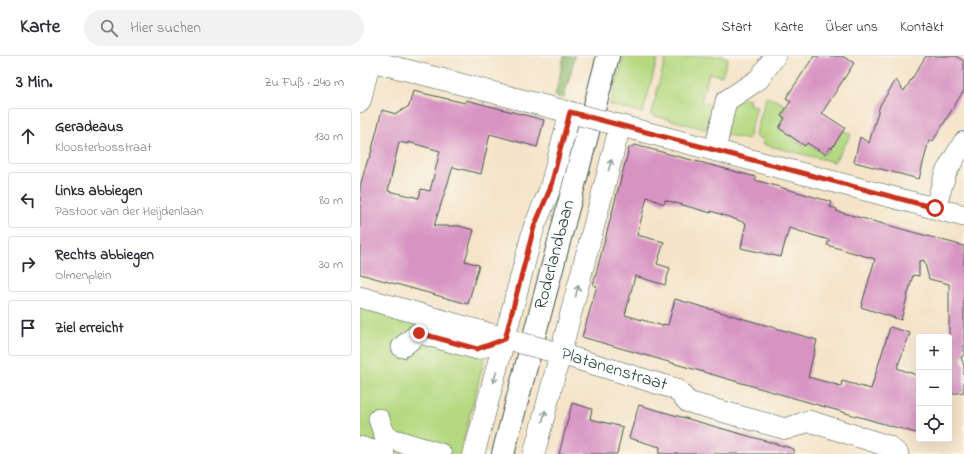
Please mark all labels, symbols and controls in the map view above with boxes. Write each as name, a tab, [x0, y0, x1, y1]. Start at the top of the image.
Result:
search box	[84, 10, 364, 46]
text: Karte	[20, 14, 60, 41]
icon: search	[98, 17, 120, 39]
text: Hier suchen	[130, 17, 201, 39]
text: Start	[722, 17, 752, 38]
text: Karte	[774, 17, 804, 38]
text: Über uns	[826, 17, 878, 38]
text: Kontakt	[900, 17, 944, 38]
text: 3 Min.	[16, 70, 53, 95]
text: Zu Fuß · 240 m	[264, 73, 344, 92]
text: Geradeaus	[55, 116, 123, 138]
icon: ahead	[17, 125, 39, 147]
text: 130 m	[315, 127, 343, 146]
text: Kloosterbosstraat	[55, 138, 152, 157]
one-way arrow	[606, 159, 614, 172]
text: Links abbiegen	[55, 180, 142, 202]
icon: left	[17, 189, 39, 211]
text: 80 m	[319, 191, 343, 210]
street label: Roderlandbaan	[529, 197, 583, 313]
route start	[926, 199, 944, 217]
text: Pastoor van der Heijdenlaan	[55, 202, 203, 221]
text: Rechts abbiegen	[55, 244, 154, 266]
icon: right	[17, 253, 39, 275]
text: 30 m	[319, 255, 343, 274]
text: Olmenplein	[55, 266, 112, 285]
one-way arrow	[574, 284, 581, 297]
icon: arrive	[17, 317, 39, 339]
text: Ziel erreicht	[55, 317, 123, 339]
route end	[410, 324, 428, 342]
map controls	[916, 334, 952, 442]
button: +	[916, 334, 952, 370]
street label: Platanenstraat	[557, 342, 670, 399]
one-way arrow	[491, 370, 498, 383]
button: −	[916, 370, 952, 406]
button: locate	[916, 406, 952, 442]
one-way arrow	[540, 410, 548, 423]

